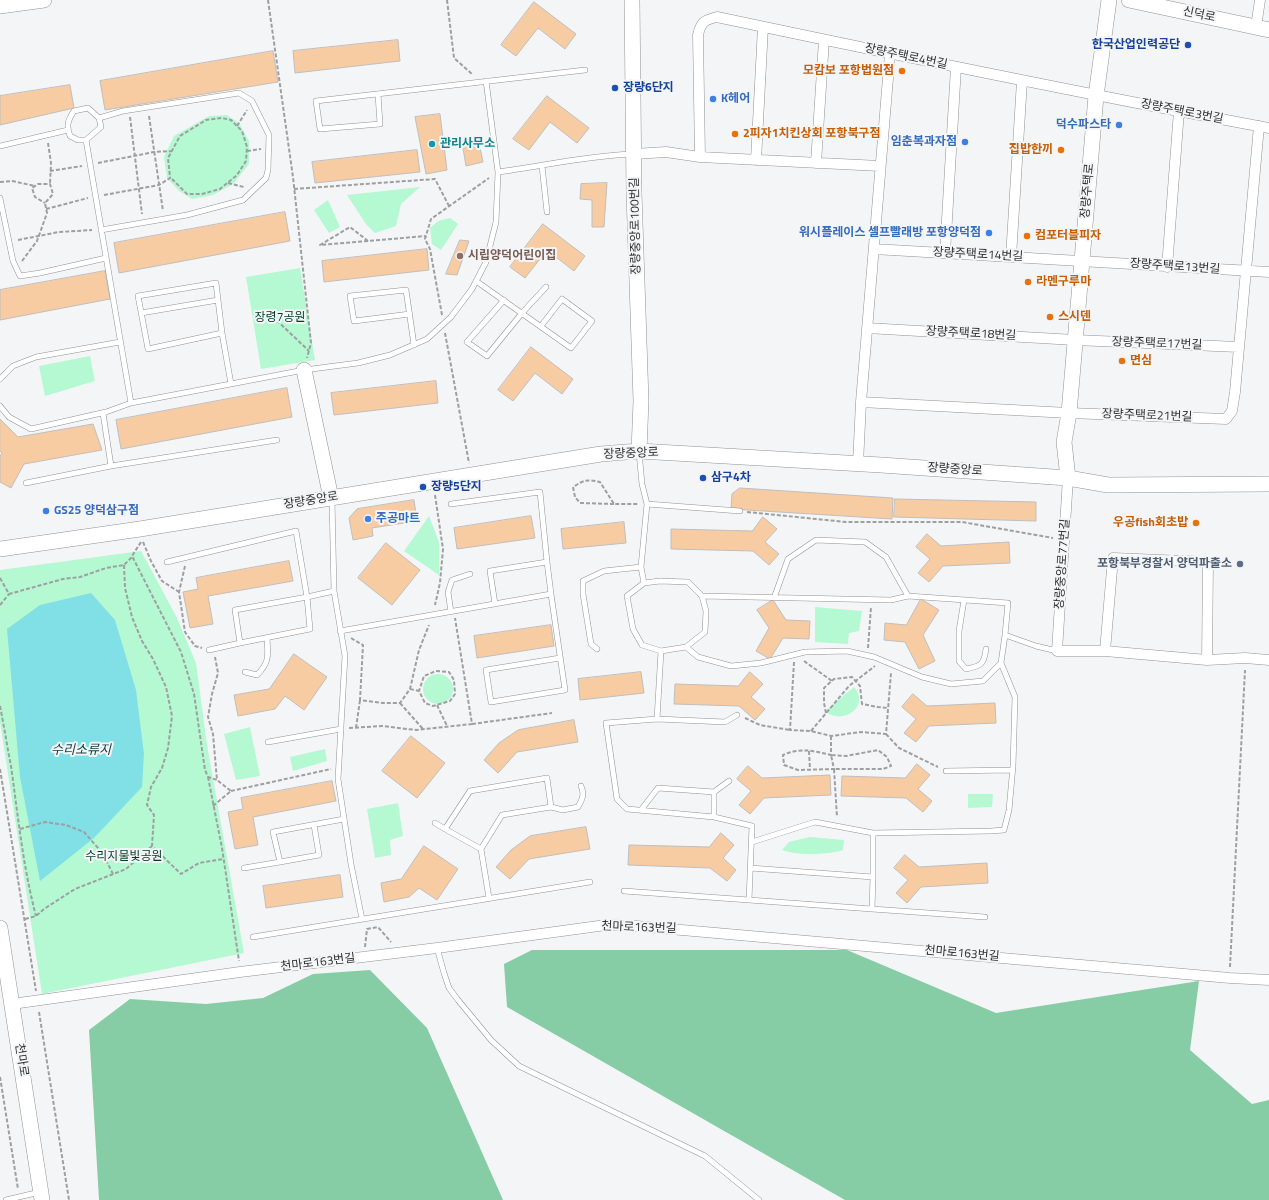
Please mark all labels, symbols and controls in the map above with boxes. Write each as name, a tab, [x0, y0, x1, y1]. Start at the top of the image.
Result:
street label: 신덕로	[1181, 5, 1217, 25]
place label: 한국산업인력공단	[1092, 38, 1180, 52]
marker: 한국산업인력공단	[1183, 40, 1193, 50]
street label: 장량주택로4번길	[863, 41, 949, 73]
place label: 모캄보 포항법원점	[803, 64, 894, 78]
marker: 모캄보 포항법원점	[897, 66, 907, 76]
place label: 장량6단지	[623, 81, 674, 95]
marker: 장량6단지	[610, 83, 620, 93]
place label: K헤어	[721, 92, 750, 106]
marker: K헤어	[708, 94, 718, 104]
street label: 장량주택로3번길	[1139, 97, 1225, 127]
place label: 덕수파스타	[1056, 118, 1111, 132]
marker: 덕수파스타	[1114, 120, 1124, 130]
place label: 2피자1치킨상회 포항북구점	[743, 127, 881, 141]
marker: 2피자1치킨상회 포항북구점	[730, 129, 740, 139]
place label: 임춘복과자점	[891, 135, 957, 149]
place label: 관리사무소	[440, 137, 495, 151]
marker: 임춘복과자점	[960, 137, 970, 147]
marker: 관리사무소	[427, 139, 437, 149]
place label: 집밥한끼	[1009, 143, 1053, 157]
marker: 집밥한끼	[1056, 145, 1066, 155]
street label: 장량주택로	[1078, 163, 1098, 219]
street label: 장량중앙로100번길	[628, 177, 644, 275]
place label: 워시플레이스 셀프빨래방 포항양덕점	[799, 226, 981, 240]
marker: 워시플레이스 셀프빨래방 포항양덕점	[984, 228, 994, 238]
place label: 컴포터블피자	[1035, 229, 1101, 243]
marker: 컴포터블피자	[1022, 231, 1032, 241]
street label: 장량주택로14번길	[932, 245, 1024, 265]
place label: 시립양덕어린이집	[468, 249, 556, 263]
marker: 시립양덕어린이집	[455, 251, 465, 261]
street label: 장량주택로13번길	[1129, 257, 1221, 277]
place label: 라멘구루마	[1036, 275, 1091, 289]
marker: 라멘구루마	[1023, 277, 1033, 287]
place label: 스시덴	[1058, 310, 1091, 324]
park label: 장령7공원	[255, 311, 305, 325]
marker: 스시덴	[1045, 312, 1055, 322]
street label: 장량주택로18번길	[925, 324, 1017, 344]
street label: 장량주택로17번길	[1111, 335, 1203, 353]
place label: 면심	[1130, 354, 1152, 368]
marker: 면심	[1117, 356, 1127, 366]
street label: 장량주택로21번길	[1101, 407, 1193, 425]
street label: 장량중앙로	[603, 446, 659, 462]
street label: 장량중앙로	[927, 461, 983, 479]
place label: 삼구4차	[711, 471, 751, 485]
marker: 삼구4차	[698, 473, 708, 483]
place label: 장량5단지	[431, 480, 482, 494]
marker: 장량5단지	[418, 482, 428, 492]
street label: 장량중앙로	[283, 490, 339, 512]
place label: GS25 양덕삼구점	[54, 504, 139, 518]
marker: GS25 양덕삼구점	[41, 506, 51, 516]
place label: 주공마트	[376, 512, 420, 526]
marker: 주공마트	[363, 514, 373, 524]
place label: 우공fish회초밥	[1113, 516, 1188, 530]
street label: 장량중앙로77번길	[1053, 518, 1073, 610]
marker: 우공fish회초밥	[1191, 518, 1201, 528]
place label: 포항북부경찰서 양덕파출소	[1097, 557, 1232, 571]
marker: 포항북부경찰서 양덕파출소	[1235, 559, 1245, 569]
water label: 수리소류지	[51, 743, 111, 759]
park label: 수리지물빛공원	[85, 850, 163, 864]
street label: 천마로163번길	[601, 919, 677, 937]
street label: 천마로163번길	[924, 944, 1000, 964]
street label: 천마로163번길	[280, 951, 356, 975]
street label: 천마로	[11, 1043, 31, 1077]

